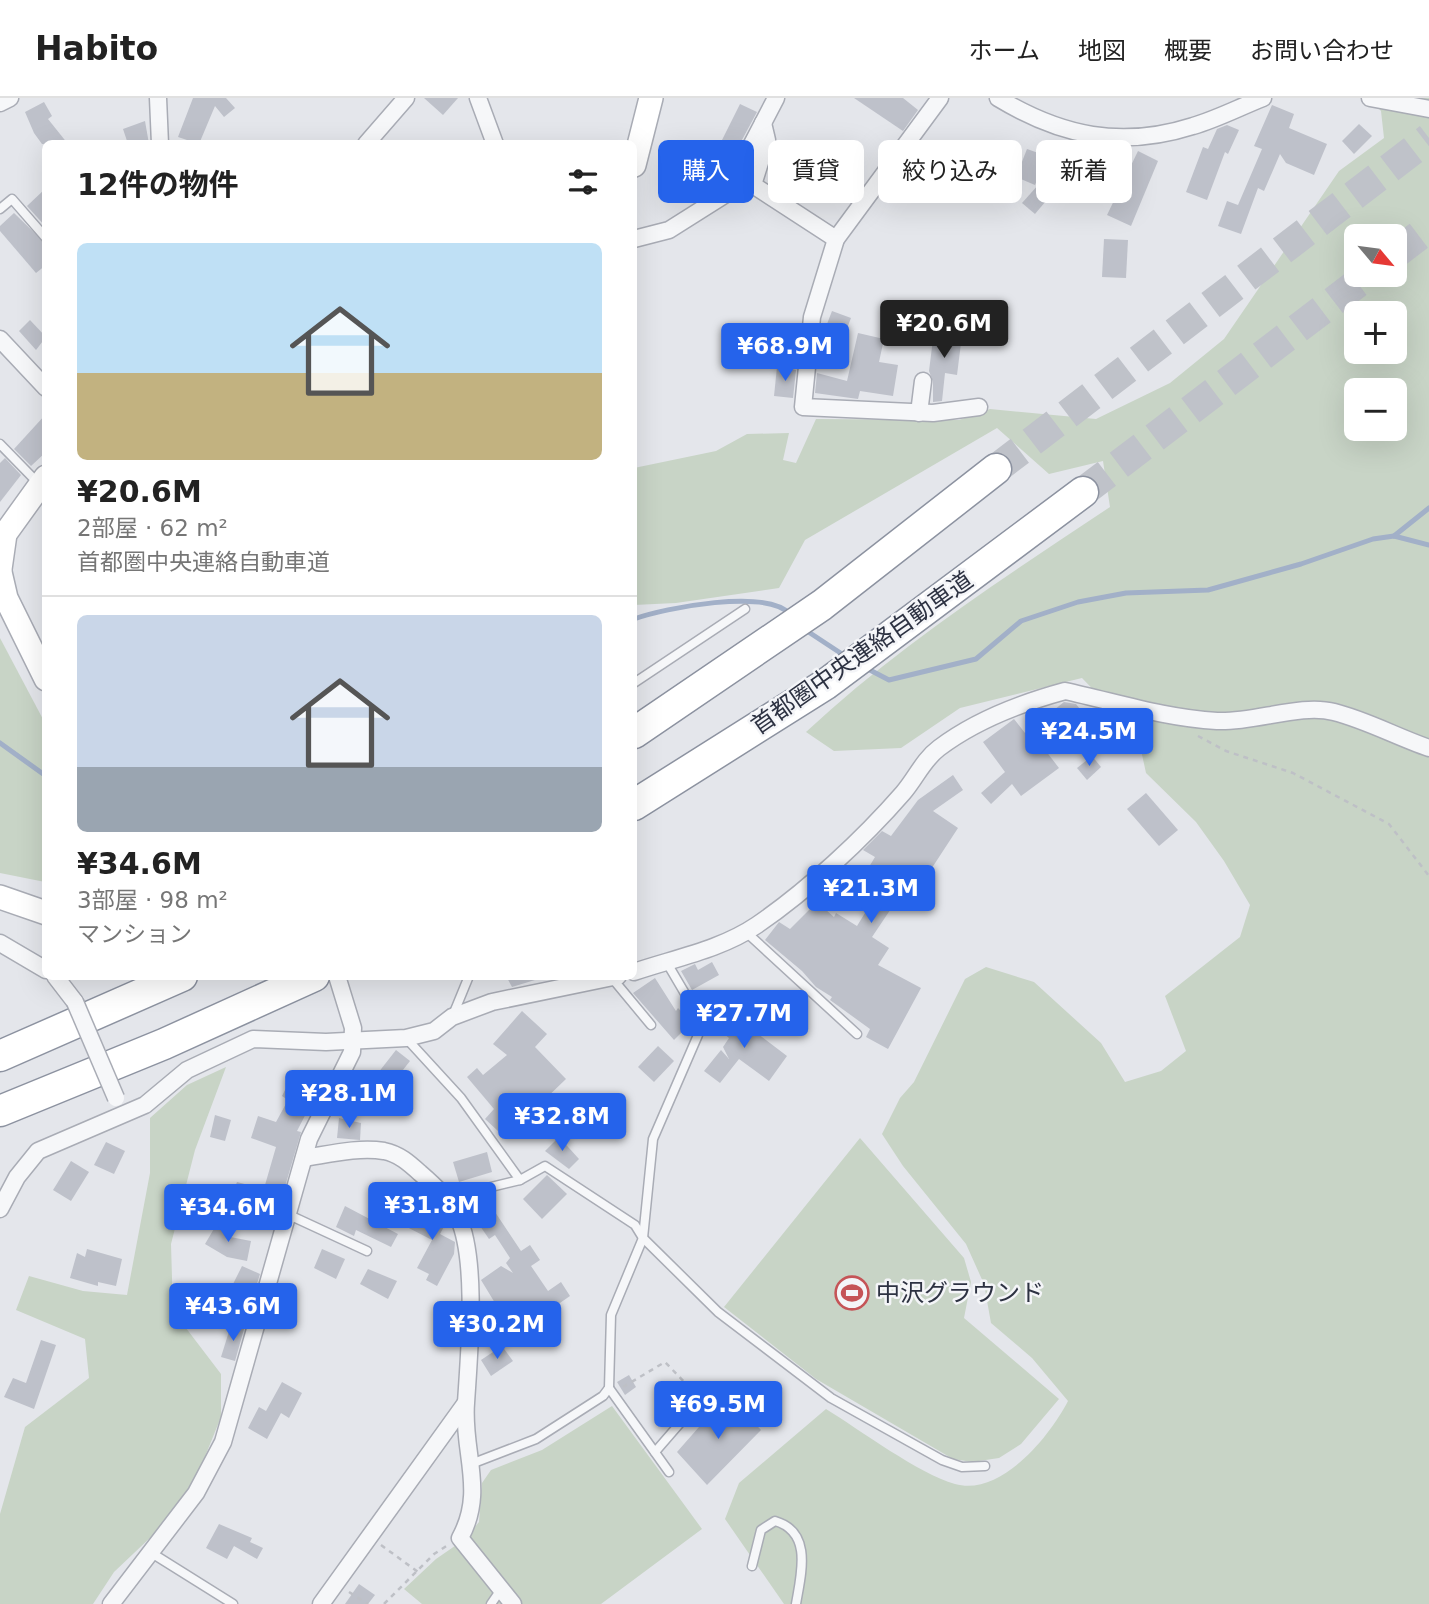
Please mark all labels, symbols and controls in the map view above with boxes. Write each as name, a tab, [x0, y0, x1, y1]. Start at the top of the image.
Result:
text: Habito	[35, 29, 158, 68]
text: ホーム	[969, 37, 1040, 65]
text: 地図	[1078, 37, 1126, 65]
text: 概要	[1164, 37, 1212, 65]
text: お問い合わせ	[1250, 37, 1394, 65]
chip: 購入	[658, 140, 754, 203]
chip: 賃貸	[768, 140, 864, 203]
chip: 絞り込み	[878, 140, 1022, 203]
chip: 新着	[1036, 140, 1132, 203]
icon: filters	[564, 163, 602, 201]
text: 12件の物件	[77, 167, 239, 202]
north arrow	[1344, 224, 1407, 287]
map controls	[1344, 224, 1407, 441]
icon: home	[277, 288, 403, 414]
pin: ¥20.6M	[887, 300, 1001, 360]
button: +	[1344, 301, 1407, 364]
text: ¥20.6M	[896, 310, 992, 336]
pin: ¥68.9M	[728, 324, 842, 383]
text: ¥68.9M	[737, 333, 833, 359]
button: −	[1344, 378, 1407, 441]
text: ¥20.6M	[77, 474, 202, 509]
text: 2部屋 · 62 m²	[77, 515, 228, 541]
text: 首都圏中央連絡自動車道	[77, 549, 330, 575]
street label: 首都圏中央連絡自動車道	[746, 566, 978, 740]
icon: home	[277, 660, 403, 786]
pin: ¥24.5M	[1032, 708, 1146, 768]
text: ¥24.5M	[1041, 718, 1137, 744]
text: ¥34.6M	[77, 846, 202, 881]
pin: ¥21.3M	[814, 866, 928, 925]
text: ¥21.3M	[823, 875, 919, 901]
text: 3部屋 · 98 m²	[77, 887, 228, 913]
text: マンション	[77, 921, 192, 947]
pin: ¥27.7M	[687, 990, 801, 1050]
text: ¥27.7M	[696, 1000, 792, 1026]
pin: ¥28.1M	[292, 1070, 406, 1130]
text: ¥28.1M	[301, 1080, 397, 1106]
pin: ¥32.8M	[505, 1094, 619, 1153]
text: ¥32.8M	[514, 1103, 610, 1129]
pin: ¥31.8M	[375, 1182, 489, 1242]
pin: ¥34.6M	[171, 1184, 285, 1244]
text: ¥31.8M	[384, 1192, 480, 1218]
text: ¥34.6M	[180, 1194, 276, 1220]
sports icon: 中沢グラウンド	[833, 1274, 871, 1312]
place label: 中沢グラウンド	[876, 1279, 1044, 1307]
pin: ¥43.6M	[176, 1284, 290, 1343]
text: ¥43.6M	[185, 1293, 281, 1319]
pin: ¥30.2M	[440, 1302, 554, 1361]
text: ¥30.2M	[449, 1311, 545, 1337]
pin: ¥69.5M	[661, 1382, 775, 1441]
text: ¥69.5M	[670, 1391, 766, 1417]

